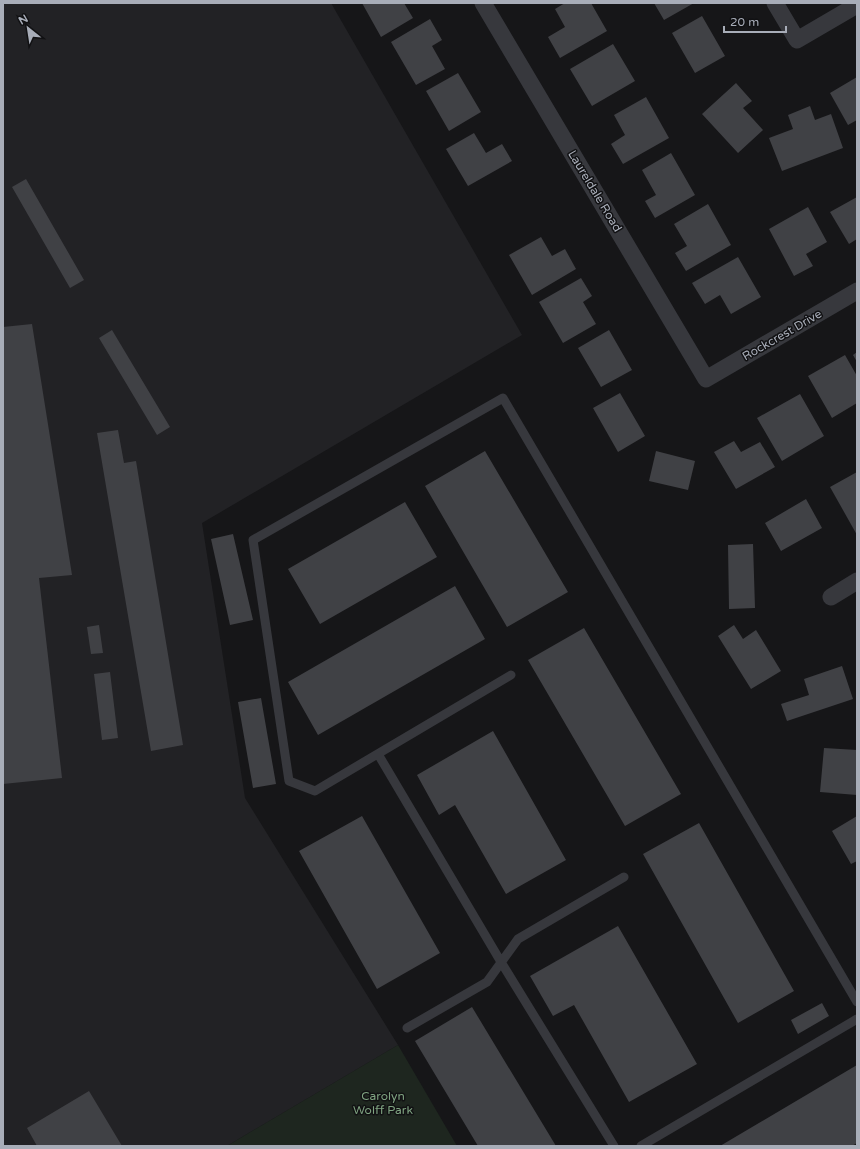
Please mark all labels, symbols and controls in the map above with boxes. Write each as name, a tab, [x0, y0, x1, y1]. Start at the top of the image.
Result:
north arrow	[8, 8, 48, 48]
scale bar	[724, 8, 786, 34]
text: N	[16, 12, 30, 28]
text: 20 m	[730, 15, 759, 29]
street label: Laureldale Road	[565, 148, 625, 234]
street label: Rockcrest Drive	[740, 307, 824, 363]
park label: Carolyn Wolff Park	[353, 1089, 413, 1117]

